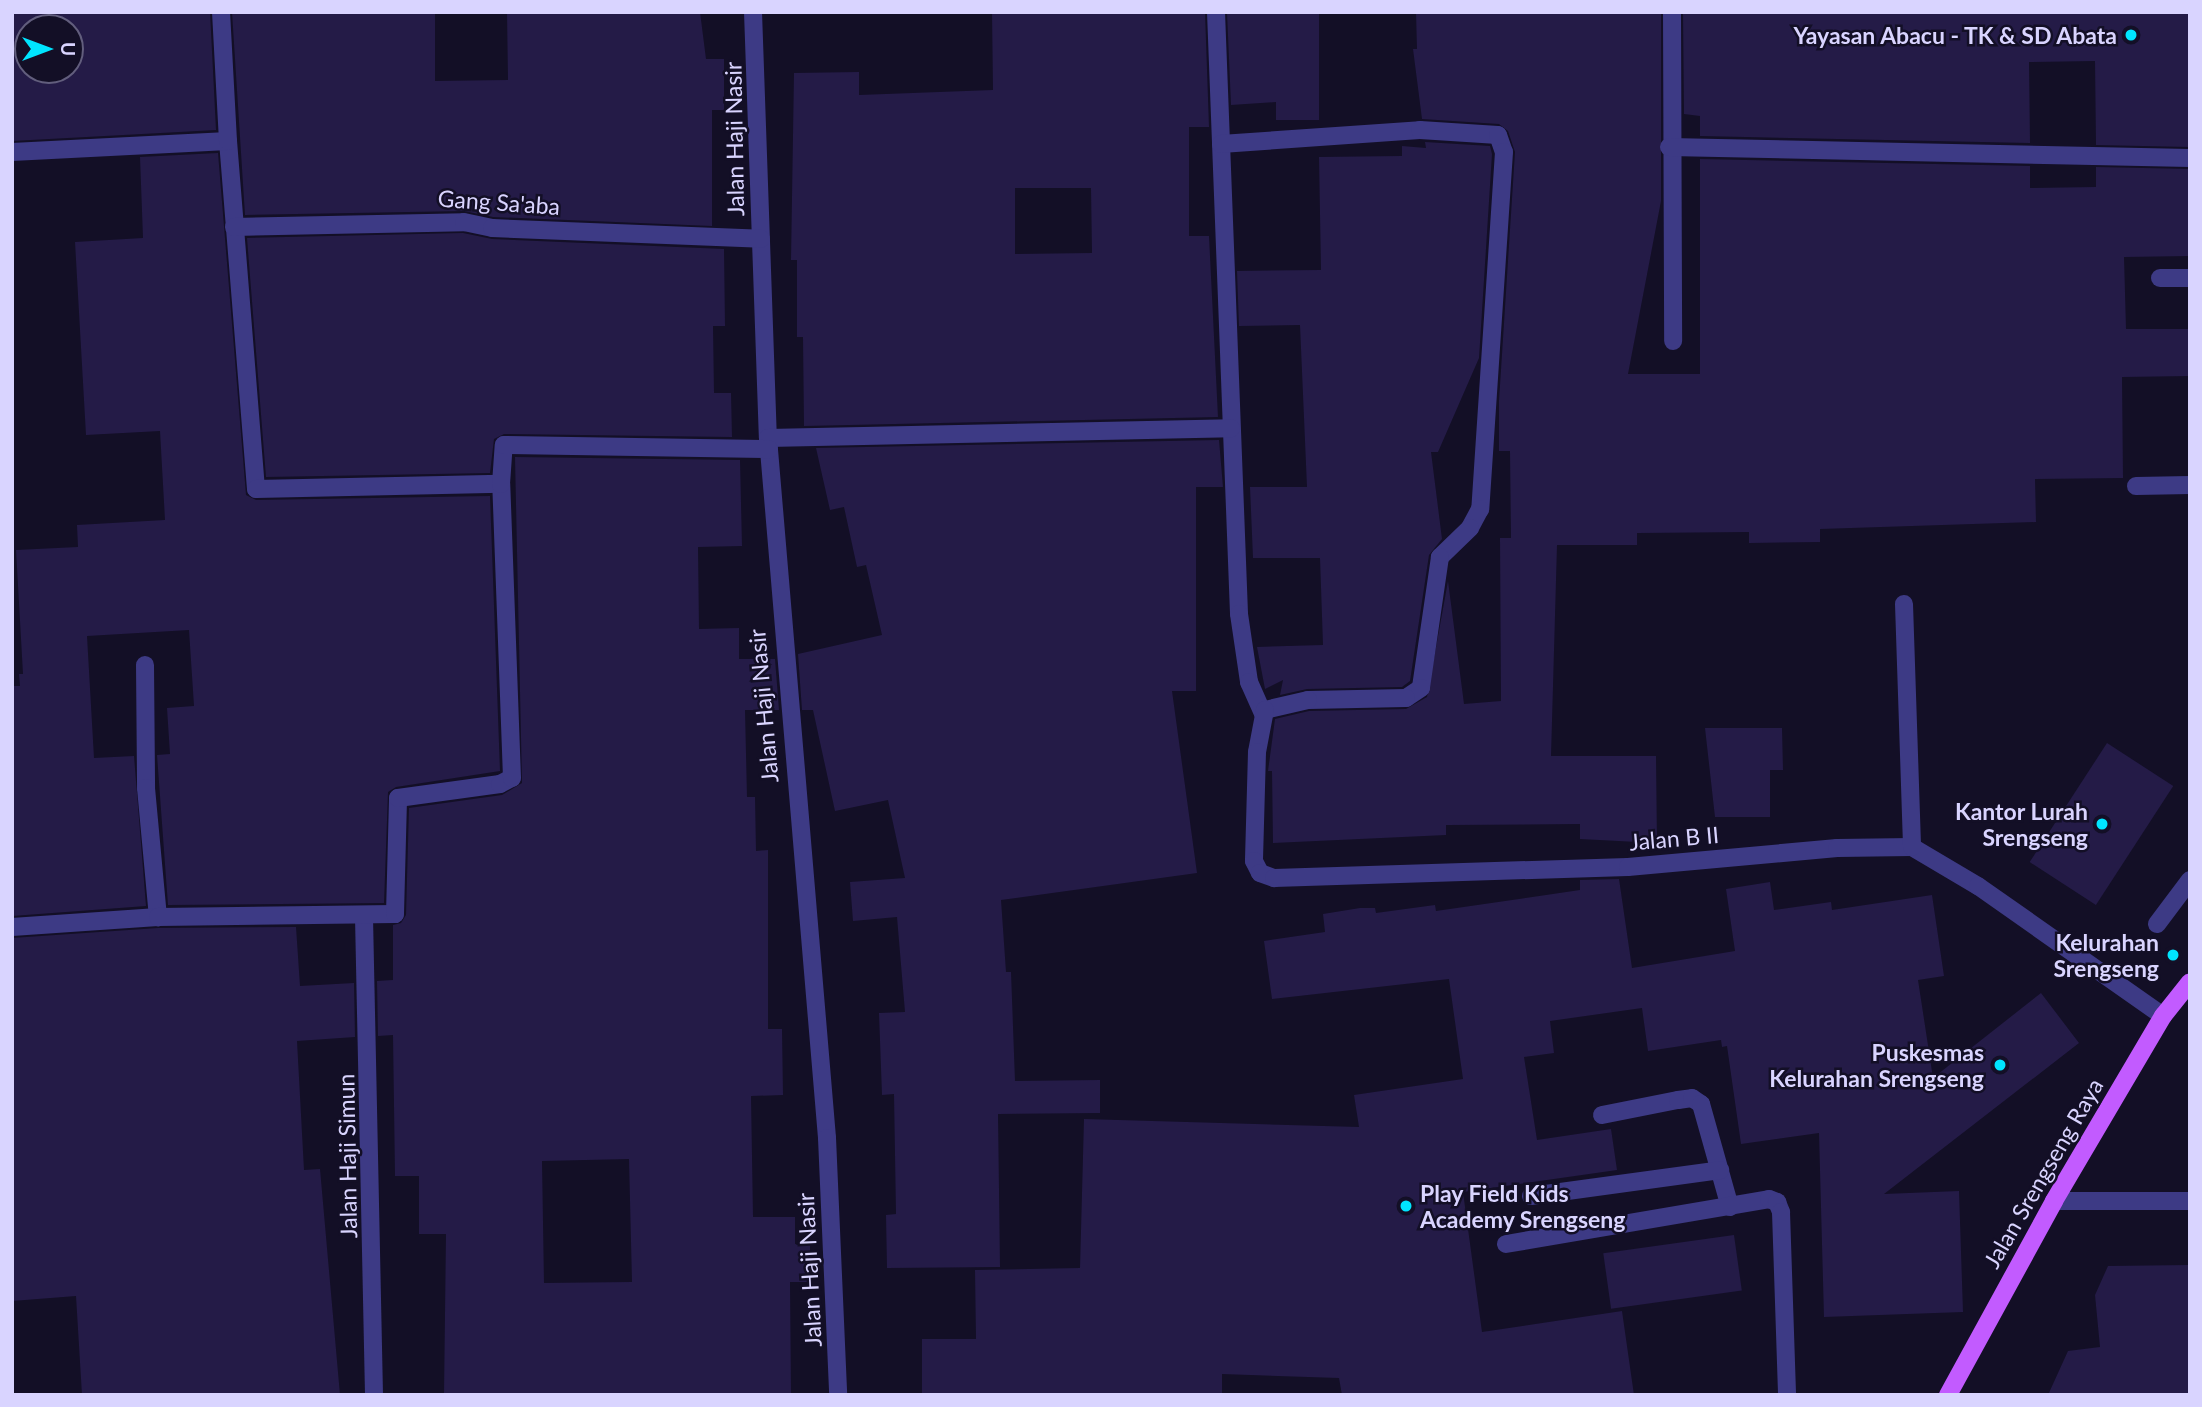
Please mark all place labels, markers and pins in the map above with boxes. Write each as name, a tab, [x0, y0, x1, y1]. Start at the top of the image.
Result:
place label: Yayasan Abacu - TK & SD Abata	[1791, 21, 2117, 49]
marker: Yayasan Abacu - TK & SD Abata	[2123, 27, 2139, 43]
place label: Kantor Lurah Srengseng	[1954, 797, 2088, 851]
marker: Kantor Lurah Srengseng	[2094, 816, 2110, 832]
place label: Kelurahan Srengseng	[2053, 928, 2159, 982]
marker: Kelurahan Srengseng	[2165, 947, 2181, 963]
place label: Puskesmas Kelurahan Srengseng	[1769, 1038, 1984, 1092]
marker: Puskesmas Kelurahan Srengseng	[1990, 1055, 2010, 1075]
place label: Play Field Kids Academy Srengseng	[1420, 1179, 1626, 1233]
marker: Play Field Kids Academy Srengseng	[1398, 1198, 1414, 1214]

